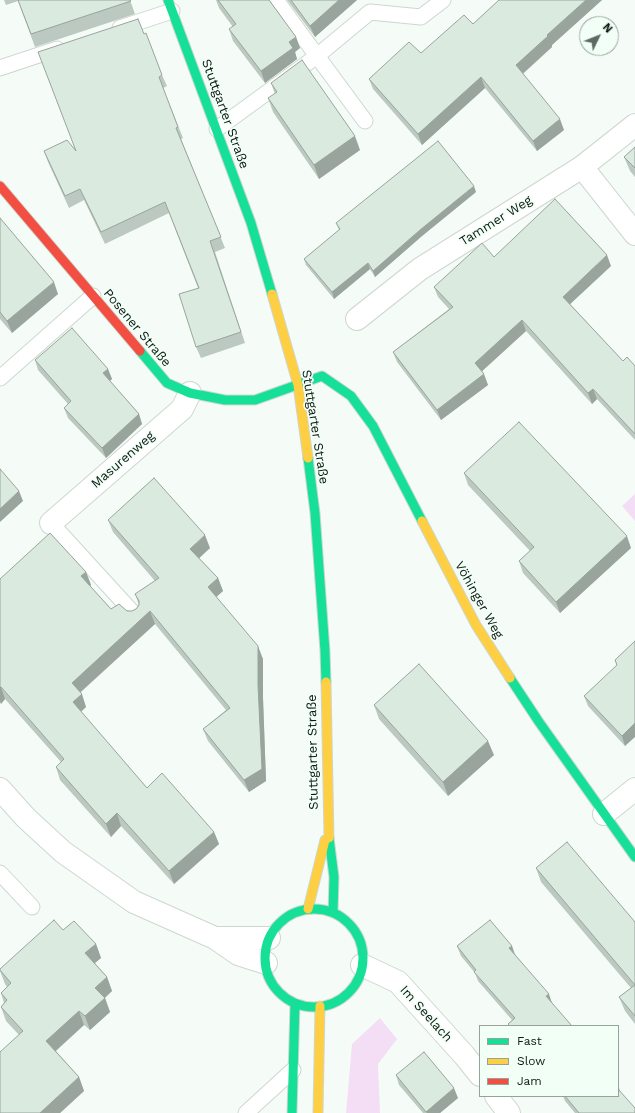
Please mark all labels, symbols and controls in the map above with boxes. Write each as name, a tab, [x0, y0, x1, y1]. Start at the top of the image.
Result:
north arrow	[579, 16, 619, 56]
text: N	[600, 21, 615, 36]
street label: Stuttgarter Straße	[198, 57, 252, 171]
street label: Tammer Weg	[457, 193, 535, 249]
street label: Posener Straße	[100, 286, 174, 370]
street label: Stuttgarter Straße	[298, 369, 332, 485]
street label: Masurenweg	[88, 428, 158, 492]
street label: Vöhinger Weg	[451, 559, 507, 641]
street label: Stuttgarter Straße	[304, 694, 322, 810]
street label: Im Seelach	[397, 983, 455, 1045]
legend	[479, 1025, 619, 1097]
text: Fast	[517, 1034, 542, 1048]
text: Slow	[517, 1054, 545, 1068]
text: Jam	[517, 1074, 542, 1088]

